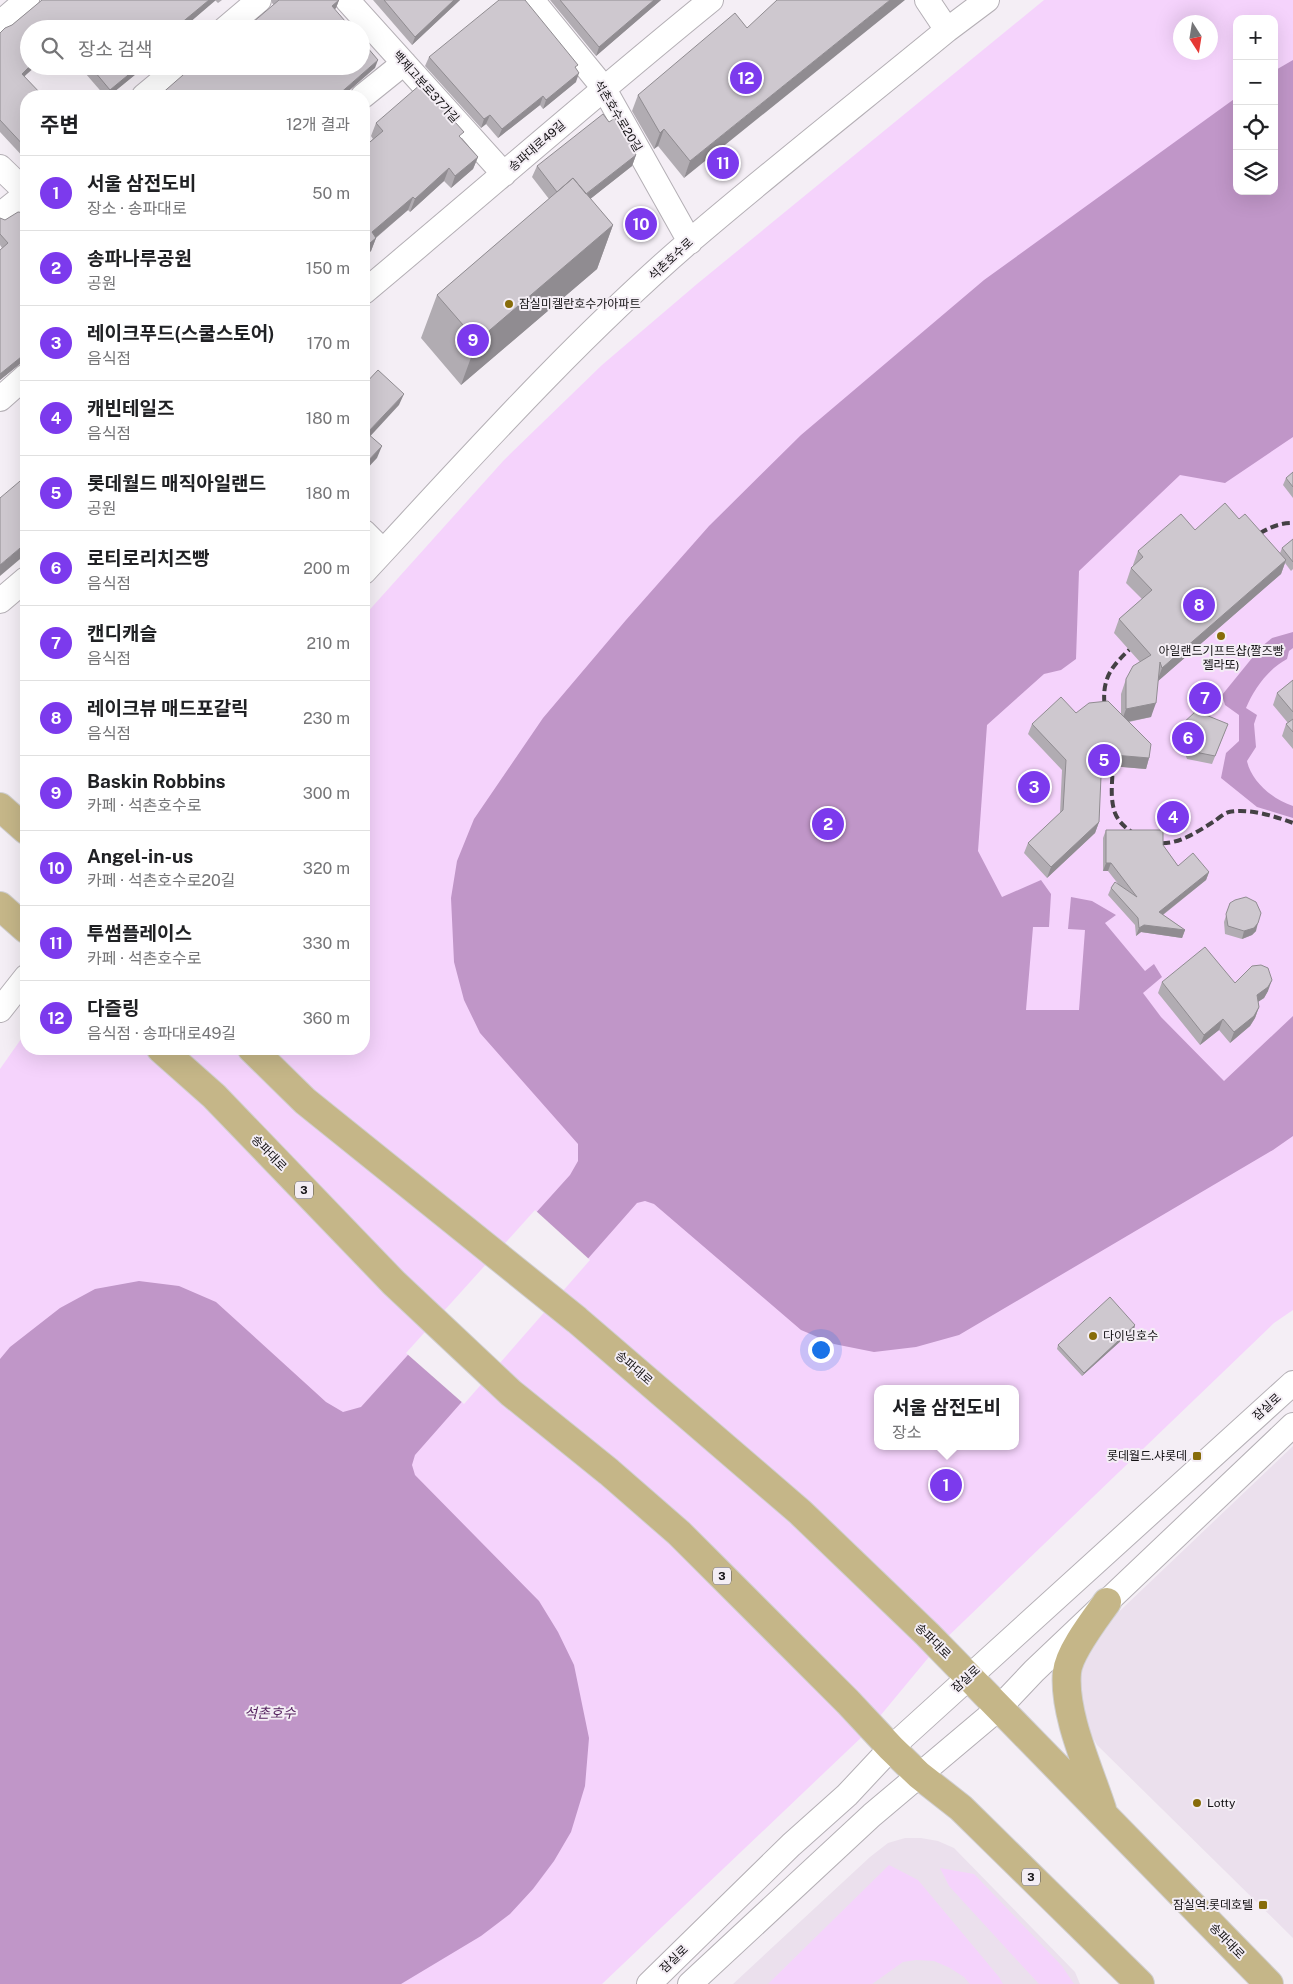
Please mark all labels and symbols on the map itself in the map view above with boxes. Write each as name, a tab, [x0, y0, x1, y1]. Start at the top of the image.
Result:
north arrow	[1173, 15, 1218, 60]
street label: 백제고분로37가길	[390, 48, 462, 126]
pin: 12	[730, 59, 762, 97]
street label: 석촌호수로20길	[591, 78, 645, 154]
street label: 송파대로49길	[506, 118, 568, 174]
pin: 11	[707, 144, 739, 182]
pin: 10	[625, 205, 657, 243]
street label: 석촌호수로	[646, 235, 696, 283]
place label: 잠실미켈란호수가아파트	[519, 297, 640, 311]
marker: 잠실미켈란호수가아파트	[503, 298, 515, 310]
pin: 9	[457, 321, 489, 359]
pin: 8	[1183, 586, 1215, 624]
marker: 아일랜드기프트샵(짤즈빵 젤라또)	[1215, 630, 1227, 642]
place label: 아일랜드기프트샵(짤즈빵 젤라또)	[1158, 644, 1284, 672]
pin: 7	[1189, 679, 1221, 717]
pin: 6	[1172, 719, 1204, 757]
pin: 5	[1088, 741, 1120, 779]
pin: 3	[1018, 768, 1050, 806]
pin: 4	[1157, 798, 1189, 836]
pin: 2	[812, 805, 844, 843]
street label: 송파대로	[249, 1132, 289, 1174]
road number: 3	[295, 1182, 313, 1198]
place label: 다이닝호수	[1103, 1329, 1158, 1343]
marker: 다이닝호수	[1087, 1330, 1099, 1342]
your location	[808, 1337, 834, 1363]
street label: 송파대로	[613, 1348, 655, 1388]
street label: 잠실로	[1250, 1391, 1284, 1423]
place label: 롯데월드.샤롯데	[1107, 1449, 1187, 1463]
marker: 롯데월드.샤롯데	[1191, 1450, 1203, 1462]
pin: 1	[930, 1466, 962, 1504]
road number: 3	[713, 1568, 731, 1584]
street label: 송파대로	[912, 1620, 954, 1662]
street label: 잠실로	[949, 1663, 983, 1695]
water label: 석촌호수	[244, 1705, 297, 1721]
place label: Lotty	[1207, 1796, 1236, 1810]
marker: Lotty	[1191, 1797, 1203, 1809]
road number: 3	[1022, 1868, 1040, 1885]
place label: 잠실역.롯데호텔	[1173, 1898, 1253, 1912]
marker: 잠실역.롯데호텔	[1257, 1899, 1269, 1911]
street label: 송파대로	[1207, 1920, 1247, 1962]
street label: 잠실로	[657, 1942, 691, 1976]

